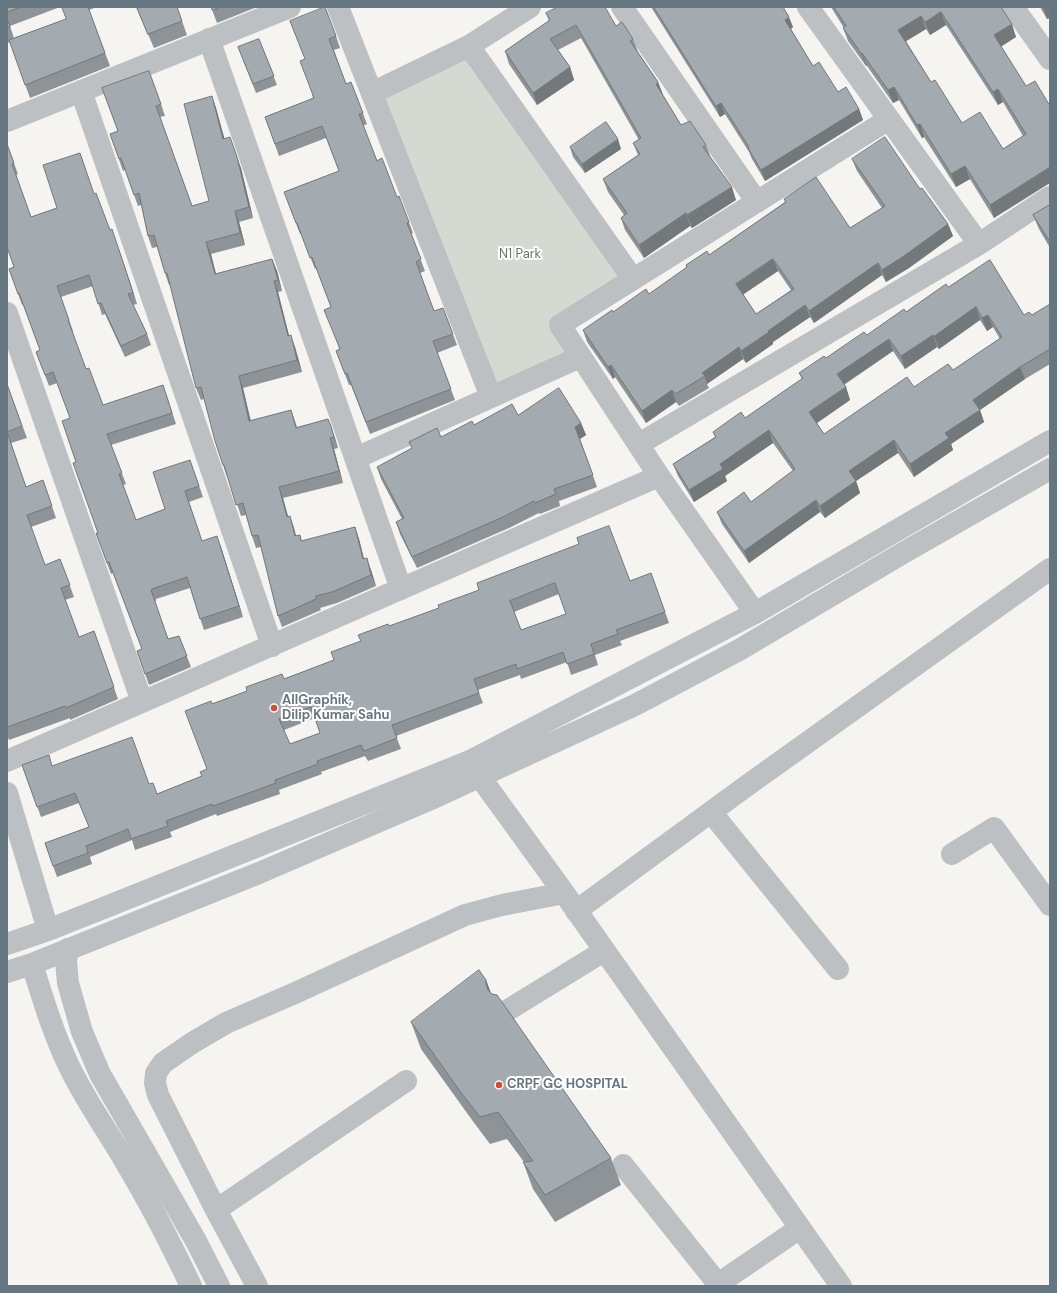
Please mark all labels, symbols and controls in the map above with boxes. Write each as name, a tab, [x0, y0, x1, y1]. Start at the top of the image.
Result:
park label: N1 Park	[499, 247, 541, 263]
place label: AllGraphik, Dilip Kumar Sahu	[282, 693, 389, 724]
marker: AllGraphik, Dilip Kumar Sahu	[269, 703, 279, 713]
place label: CRPF GC HOSPITAL	[507, 1077, 628, 1093]
marker: CRPF GC HOSPITAL	[494, 1080, 504, 1090]

